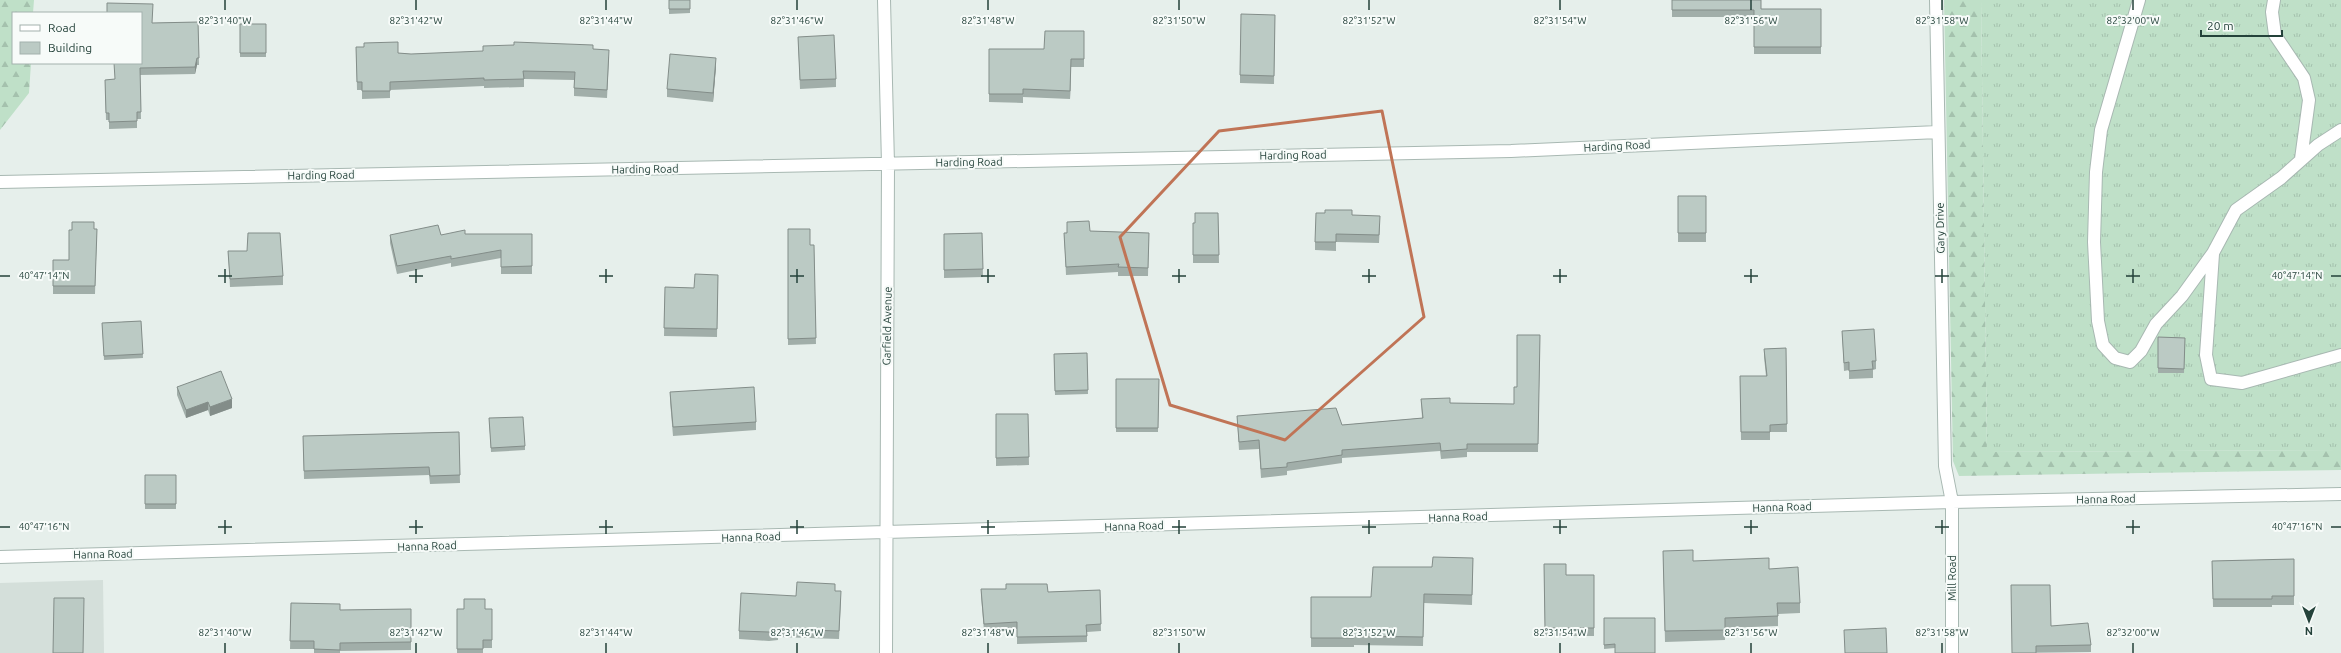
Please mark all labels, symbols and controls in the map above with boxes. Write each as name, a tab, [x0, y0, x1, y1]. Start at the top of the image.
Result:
legend	[12, 12, 142, 64]
scale bar	[2201, 12, 2282, 38]
text: 82°31'40"W	[199, 15, 251, 26]
text: 82°31'42"W	[390, 15, 442, 26]
text: 82°31'44"W	[580, 15, 632, 26]
text: 82°31'46"W	[771, 15, 823, 26]
text: 82°31'48"W	[962, 15, 1014, 26]
text: 82°31'50"W	[1153, 15, 1205, 26]
text: 82°31'52"W	[1343, 15, 1395, 26]
text: 82°31'54"W	[1534, 15, 1586, 26]
text: 82°31'56"W	[1725, 15, 1777, 26]
text: 82°31'58"W	[1916, 15, 1968, 26]
text: 82°32'00"W	[2107, 15, 2159, 26]
text: 20 m	[2207, 19, 2234, 32]
text: Road	[48, 21, 76, 34]
text: Building	[48, 41, 92, 54]
street label: Harding Road	[1583, 138, 1651, 154]
street label: Harding Road	[1259, 148, 1327, 162]
street label: Harding Road	[935, 155, 1003, 169]
street label: Harding Road	[611, 162, 679, 176]
street label: Harding Road	[287, 168, 355, 182]
street label: Gary Drive	[1934, 202, 1946, 254]
text: 40°47'14"N	[19, 270, 69, 281]
text: 40°47'14"N	[2272, 270, 2322, 281]
street label: Garfield Avenue	[880, 286, 894, 366]
street label: Hanna Road	[2076, 492, 2136, 506]
street label: Hanna Road	[1752, 500, 1812, 514]
street label: Hanna Road	[1428, 510, 1488, 524]
street label: Hanna Road	[1104, 519, 1164, 533]
text: 40°47'16"N	[19, 521, 69, 532]
text: 40°47'16"N	[2272, 521, 2322, 532]
street label: Hanna Road	[721, 530, 781, 544]
street label: Hanna Road	[397, 539, 457, 553]
street label: Hanna Road	[73, 547, 133, 561]
street label: Mill Road	[1946, 555, 1958, 601]
north arrow	[2289, 601, 2329, 641]
text: N	[2305, 625, 2313, 637]
text: 82°31'40"W	[199, 627, 251, 638]
text: 82°31'42"W	[390, 627, 442, 638]
text: 82°31'44"W	[580, 627, 632, 638]
text: 82°31'46"W	[771, 627, 823, 638]
text: 82°31'48"W	[962, 627, 1014, 638]
text: 82°31'50"W	[1153, 627, 1205, 638]
text: 82°31'52"W	[1343, 627, 1395, 638]
text: 82°31'54"W	[1534, 627, 1586, 638]
text: 82°31'56"W	[1725, 627, 1777, 638]
text: 82°31'58"W	[1916, 627, 1968, 638]
text: 82°32'00"W	[2107, 627, 2159, 638]

